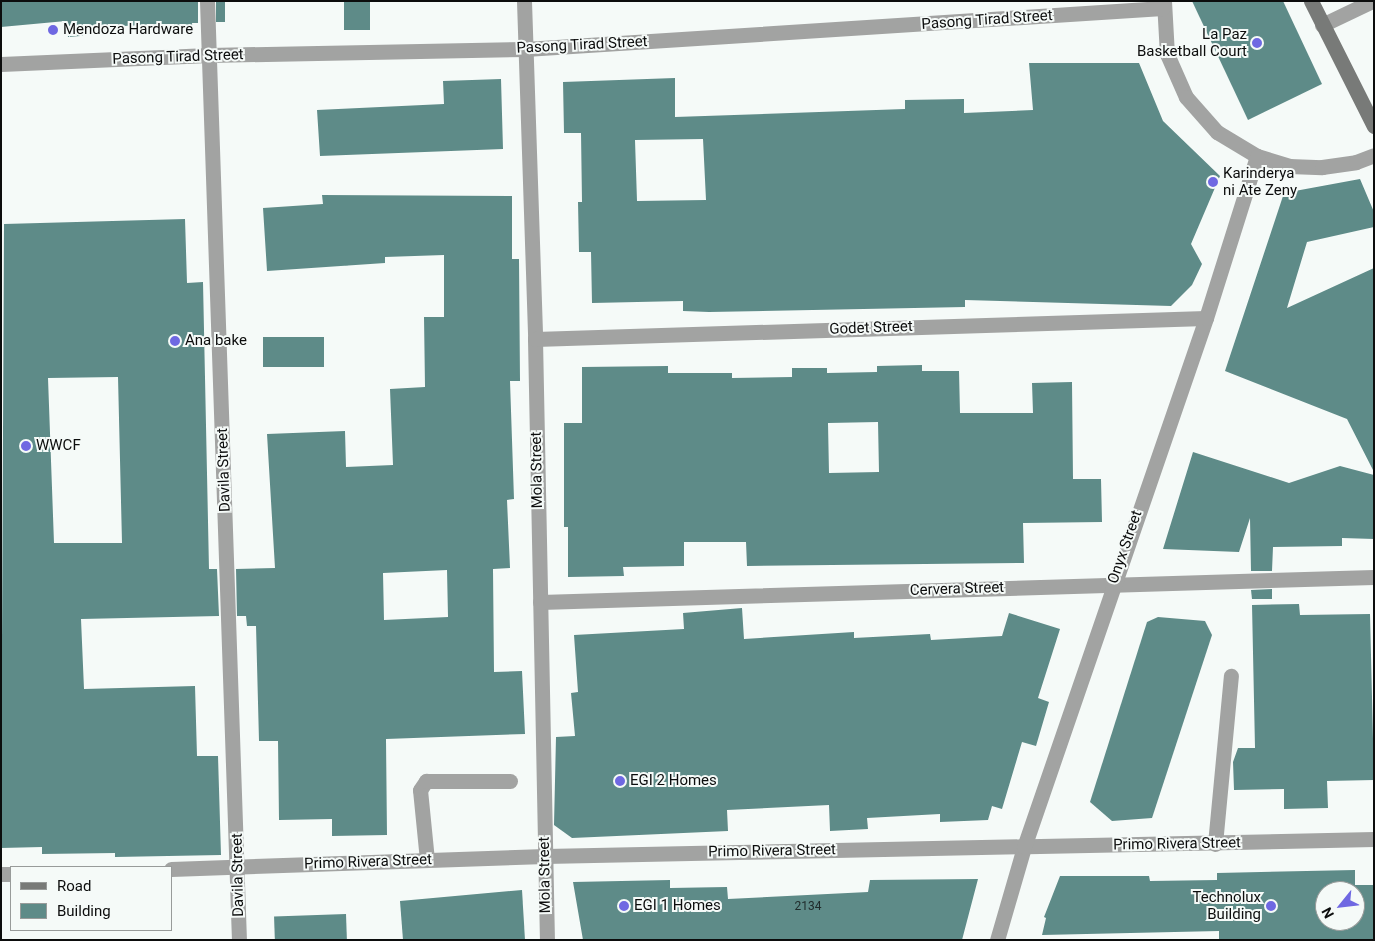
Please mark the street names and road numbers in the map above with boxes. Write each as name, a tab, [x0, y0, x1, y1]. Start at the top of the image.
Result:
street label: Pasong Tirad Street	[921, 6, 1053, 34]
street label: Pasong Tirad Street	[516, 33, 648, 57]
street label: Pasong Tirad Street	[112, 46, 244, 68]
street label: Godet Street	[829, 318, 913, 338]
street label: Davila Street	[214, 428, 234, 512]
street label: Mola Street	[527, 431, 547, 509]
street label: Onyx Street	[1104, 508, 1146, 586]
street label: Cervera Street	[910, 578, 1004, 600]
street label: Davila Street	[228, 833, 248, 917]
street label: Primo Rivera Street	[1113, 834, 1241, 854]
street label: Mola Street	[535, 836, 555, 914]
street label: Primo Rivera Street	[708, 841, 836, 861]
street label: Primo Rivera Street	[304, 851, 432, 873]

